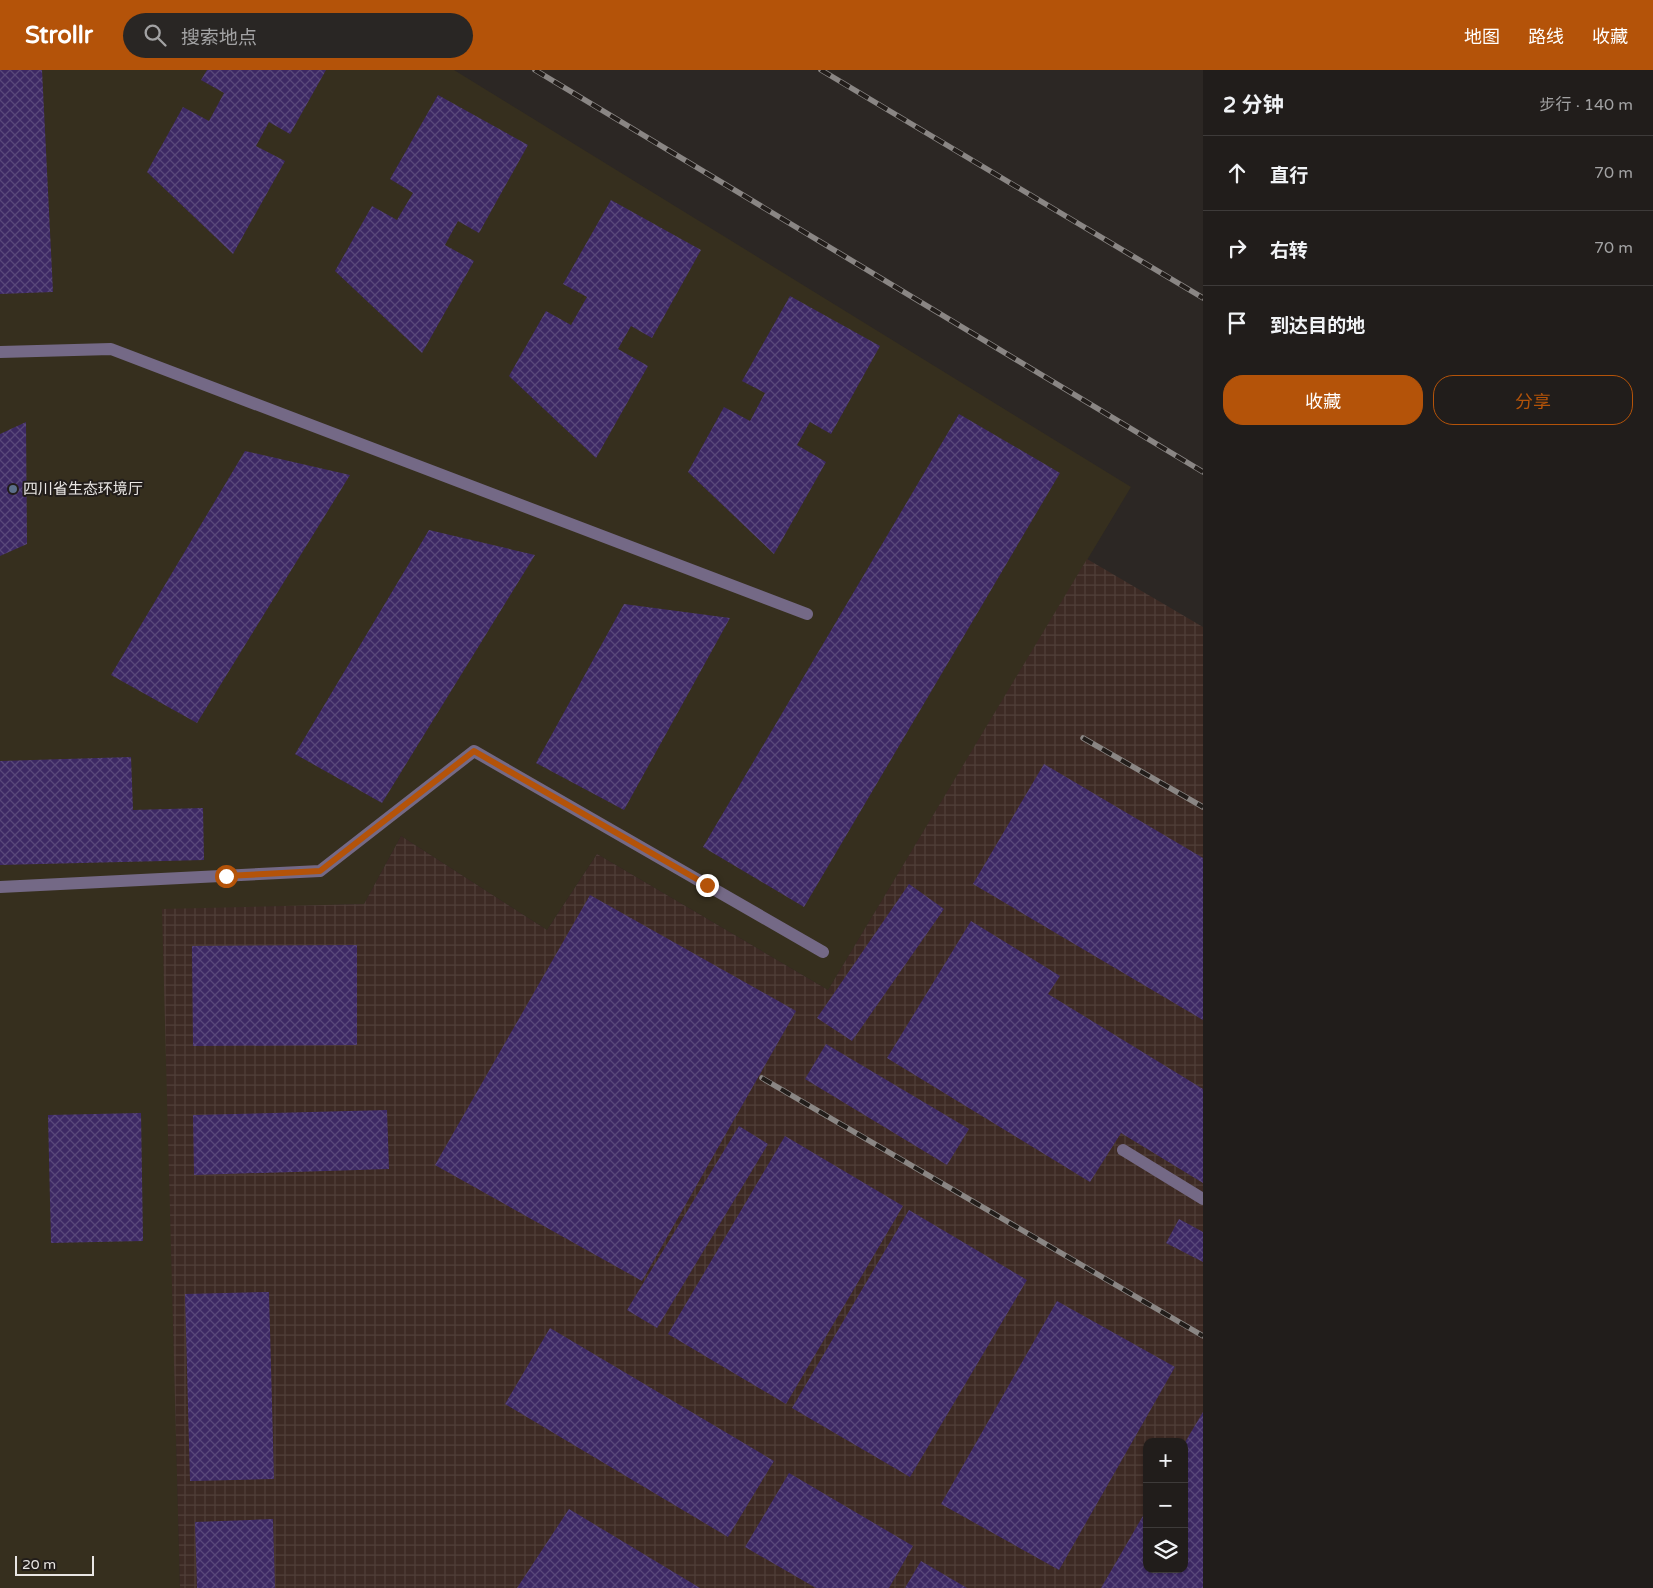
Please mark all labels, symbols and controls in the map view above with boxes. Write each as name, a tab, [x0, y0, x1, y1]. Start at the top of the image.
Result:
search box	[123, 13, 473, 58]
text: Strollr	[25, 21, 93, 50]
icon: search	[141, 21, 169, 49]
text: 地图	[1464, 26, 1500, 48]
text: 路线	[1528, 26, 1564, 48]
text: 收藏	[1592, 26, 1628, 48]
text: 搜索地点	[181, 27, 257, 49]
text: 2 分钟	[1223, 93, 1284, 118]
text: 步行 · 140 m	[1540, 95, 1633, 115]
icon: ahead	[1223, 159, 1251, 187]
text: 70 m	[1594, 163, 1633, 183]
text: 直行	[1270, 165, 1308, 187]
icon: right	[1223, 234, 1251, 262]
text: 70 m	[1594, 238, 1633, 258]
text: 右转	[1270, 240, 1308, 262]
icon: arrive	[1223, 309, 1251, 337]
text: 到达目的地	[1270, 315, 1365, 337]
button: 收藏	[1223, 375, 1423, 425]
button: 分享	[1433, 375, 1633, 425]
place label: 四川省生态环境厅	[23, 480, 143, 498]
marker: 四川省生态环境厅	[7, 483, 19, 495]
route start	[215, 865, 238, 888]
route end	[696, 874, 719, 897]
map controls	[1143, 1438, 1188, 1573]
button: +	[1143, 1438, 1188, 1483]
button: −	[1143, 1483, 1188, 1528]
button: layers	[1143, 1528, 1188, 1573]
scale bar	[15, 1553, 94, 1576]
text: 20 m	[22, 1556, 56, 1573]

